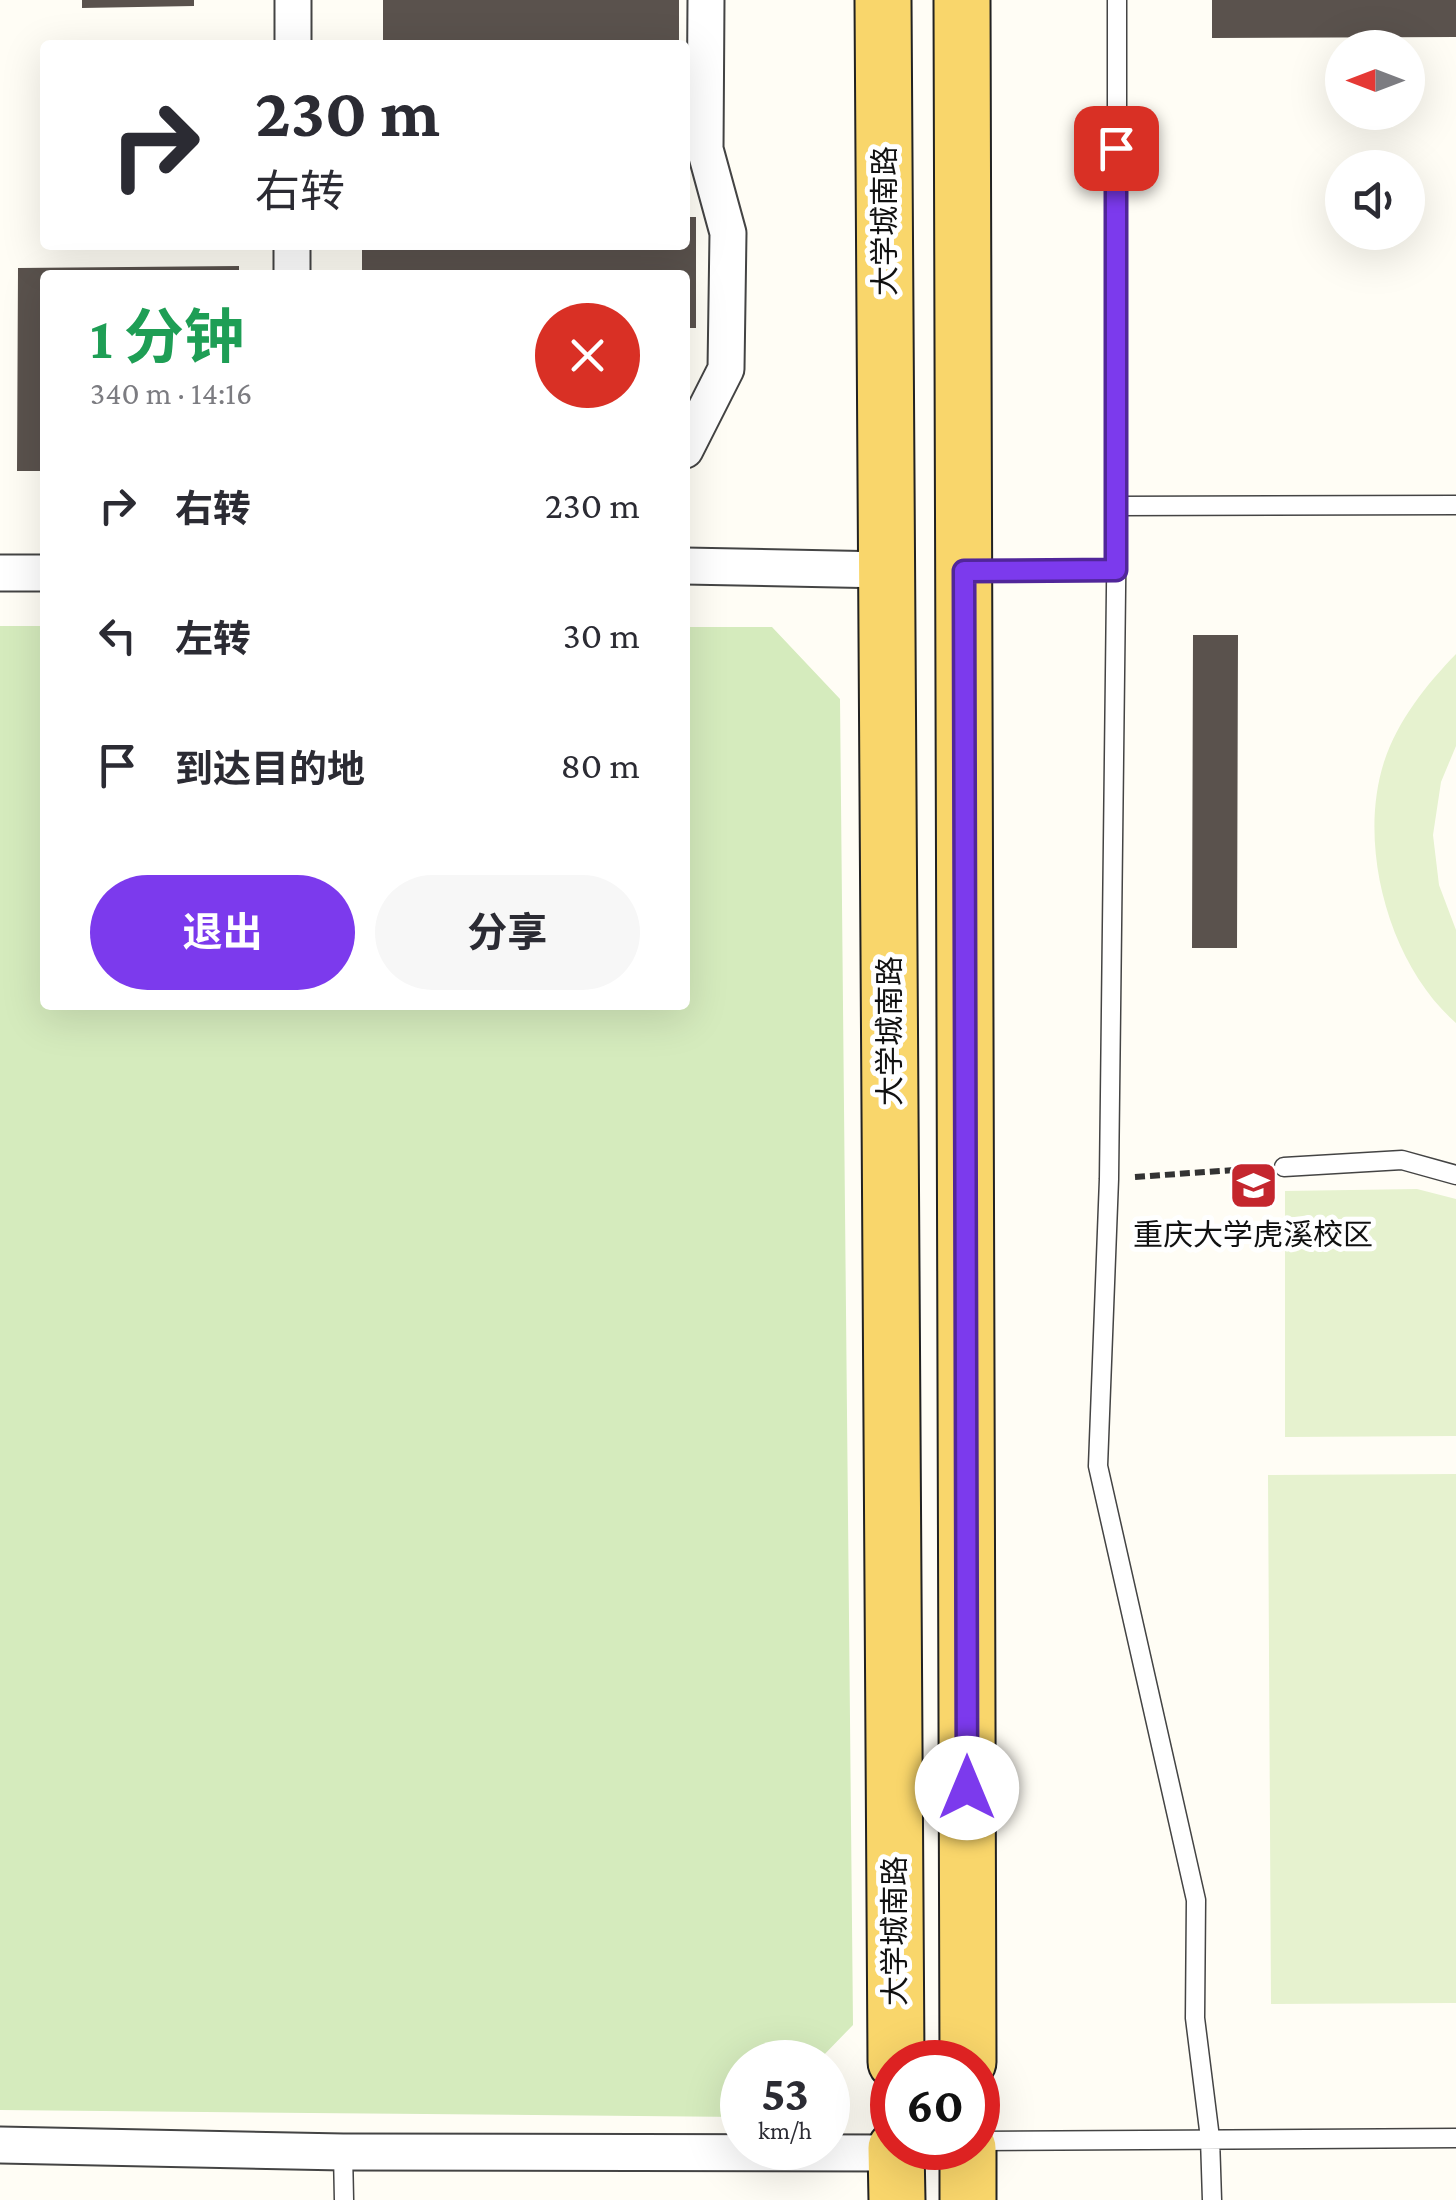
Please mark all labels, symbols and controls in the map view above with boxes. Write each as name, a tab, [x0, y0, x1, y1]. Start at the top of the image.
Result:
north arrow	[1325, 30, 1425, 130]
map controls	[1325, 30, 1425, 250]
text: 230 m	[255, 73, 440, 151]
icon: right	[90, 80, 220, 210]
pin	[1074, 106, 1159, 191]
icon: arrive	[1089, 121, 1144, 176]
street label: 大学城南路	[868, 146, 901, 296]
button: sound	[1325, 150, 1425, 250]
text: 右转	[255, 167, 345, 217]
button: close	[535, 303, 640, 408]
text: 1 分钟	[90, 304, 244, 371]
text: 340 m · 14:16	[90, 375, 252, 411]
icon: right	[90, 478, 145, 533]
text: 230 m	[545, 484, 640, 526]
text: 右转	[175, 488, 251, 530]
icon: left	[90, 608, 145, 663]
text: 30 m	[563, 614, 640, 656]
text: 左转	[175, 618, 251, 660]
icon: arrive	[90, 738, 145, 793]
text: 80 m	[560, 744, 640, 786]
text: 到达目的地	[175, 748, 365, 790]
button: 退出	[90, 875, 355, 990]
button: 分享	[375, 875, 640, 990]
street label: 大学城南路	[873, 956, 906, 1106]
school or university icon: 重庆大学虎溪校区	[1227, 1160, 1279, 1212]
place label: 重庆大学虎溪校区	[1133, 1218, 1373, 1251]
position arrow	[915, 1736, 1019, 1840]
street label: 大学城南路	[878, 1856, 911, 2006]
speed limit sign: 60	[870, 2040, 1000, 2170]
text: 53	[761, 2065, 809, 2121]
text: km/h	[758, 2117, 812, 2144]

